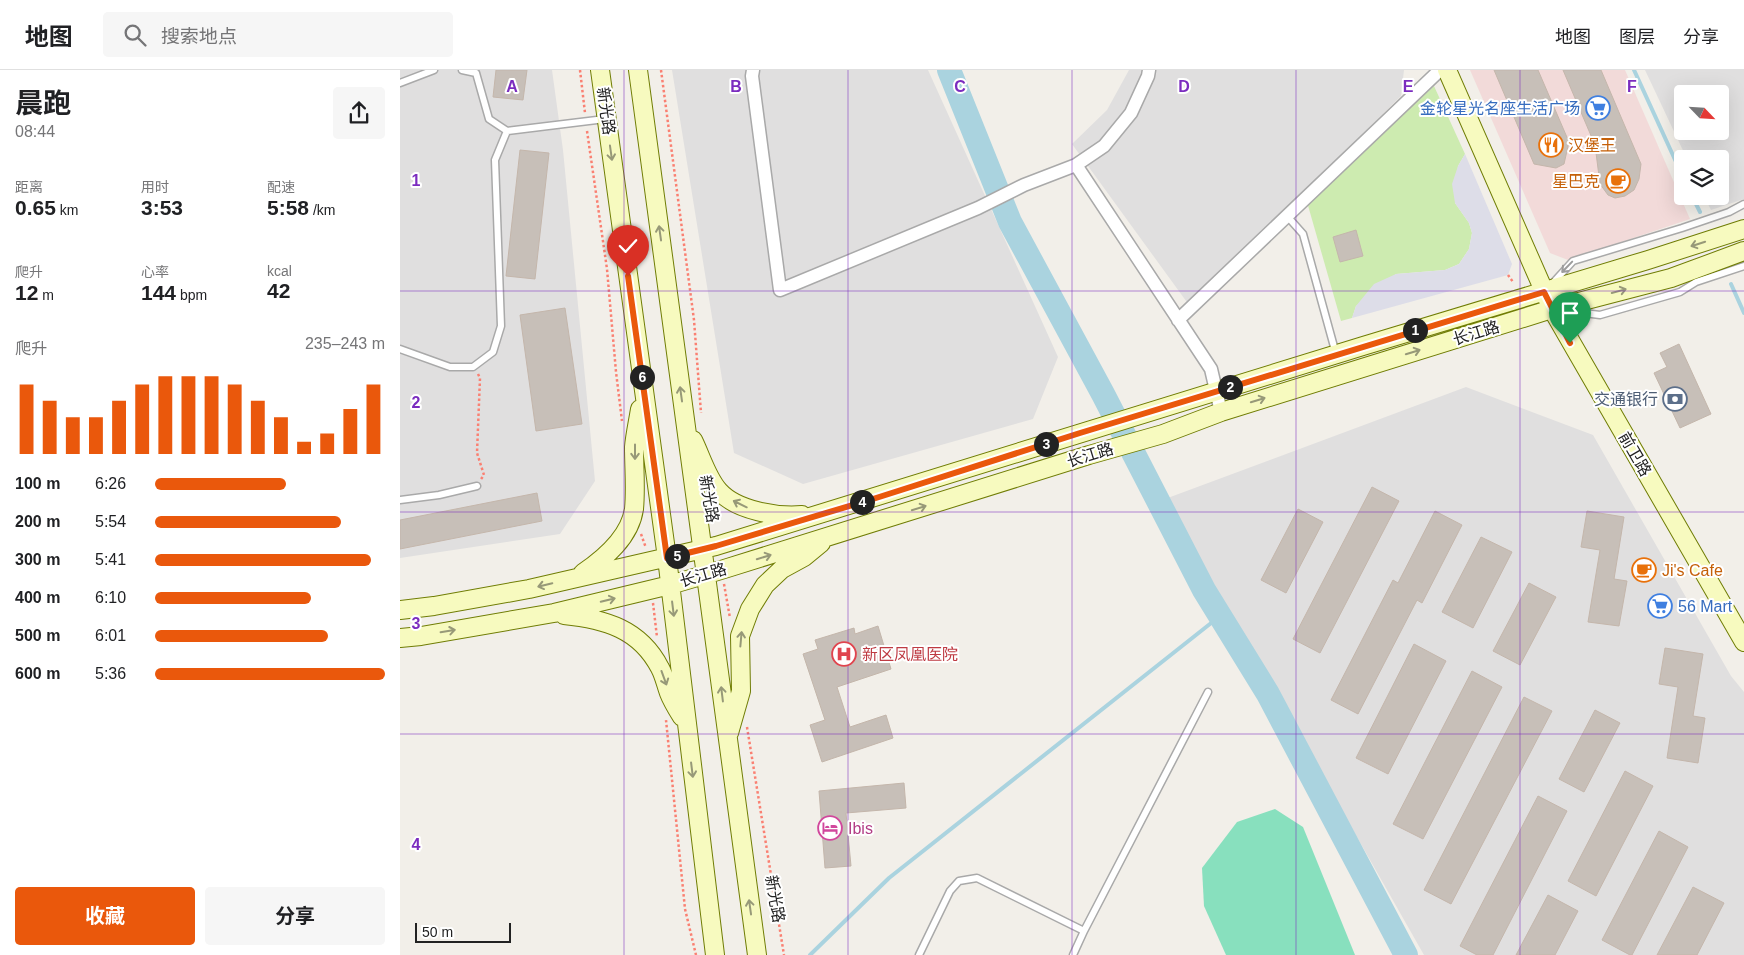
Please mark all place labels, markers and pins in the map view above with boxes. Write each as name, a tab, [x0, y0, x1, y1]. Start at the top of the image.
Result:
supermarket icon: 金轮星光名座生活广场	[1585, 95, 1611, 121]
place label: 金轮星光名座生活广场	[1420, 100, 1580, 117]
restaurant icon: 汉堡王	[1538, 132, 1564, 158]
place label: 汉堡王	[1568, 137, 1616, 154]
cafe icon: 星巴克	[1605, 168, 1631, 194]
place label: 星巴克	[1552, 173, 1600, 190]
pin	[607, 225, 649, 276]
pin	[1549, 292, 1591, 343]
pin: 1	[1402, 318, 1428, 342]
pin: 6	[630, 364, 654, 390]
pin: 2	[1218, 374, 1242, 400]
bank icon: 交通银行	[1662, 386, 1688, 412]
place label: 交通银行	[1594, 391, 1658, 408]
pin: 3	[1034, 432, 1058, 456]
pin: 4	[850, 490, 874, 514]
pin: 5	[664, 544, 690, 568]
cafe icon: Ji's Cafe	[1631, 557, 1657, 583]
place label: Ji's Cafe	[1662, 562, 1723, 579]
supermarket icon: 56 Mart	[1647, 593, 1673, 619]
place label: 56 Mart	[1678, 598, 1733, 615]
hospital icon: 新区凤凰医院	[831, 641, 857, 667]
place label: 新区凤凰医院	[862, 646, 958, 663]
hotel icon: Ibis	[817, 815, 843, 841]
place label: Ibis	[848, 820, 873, 837]

